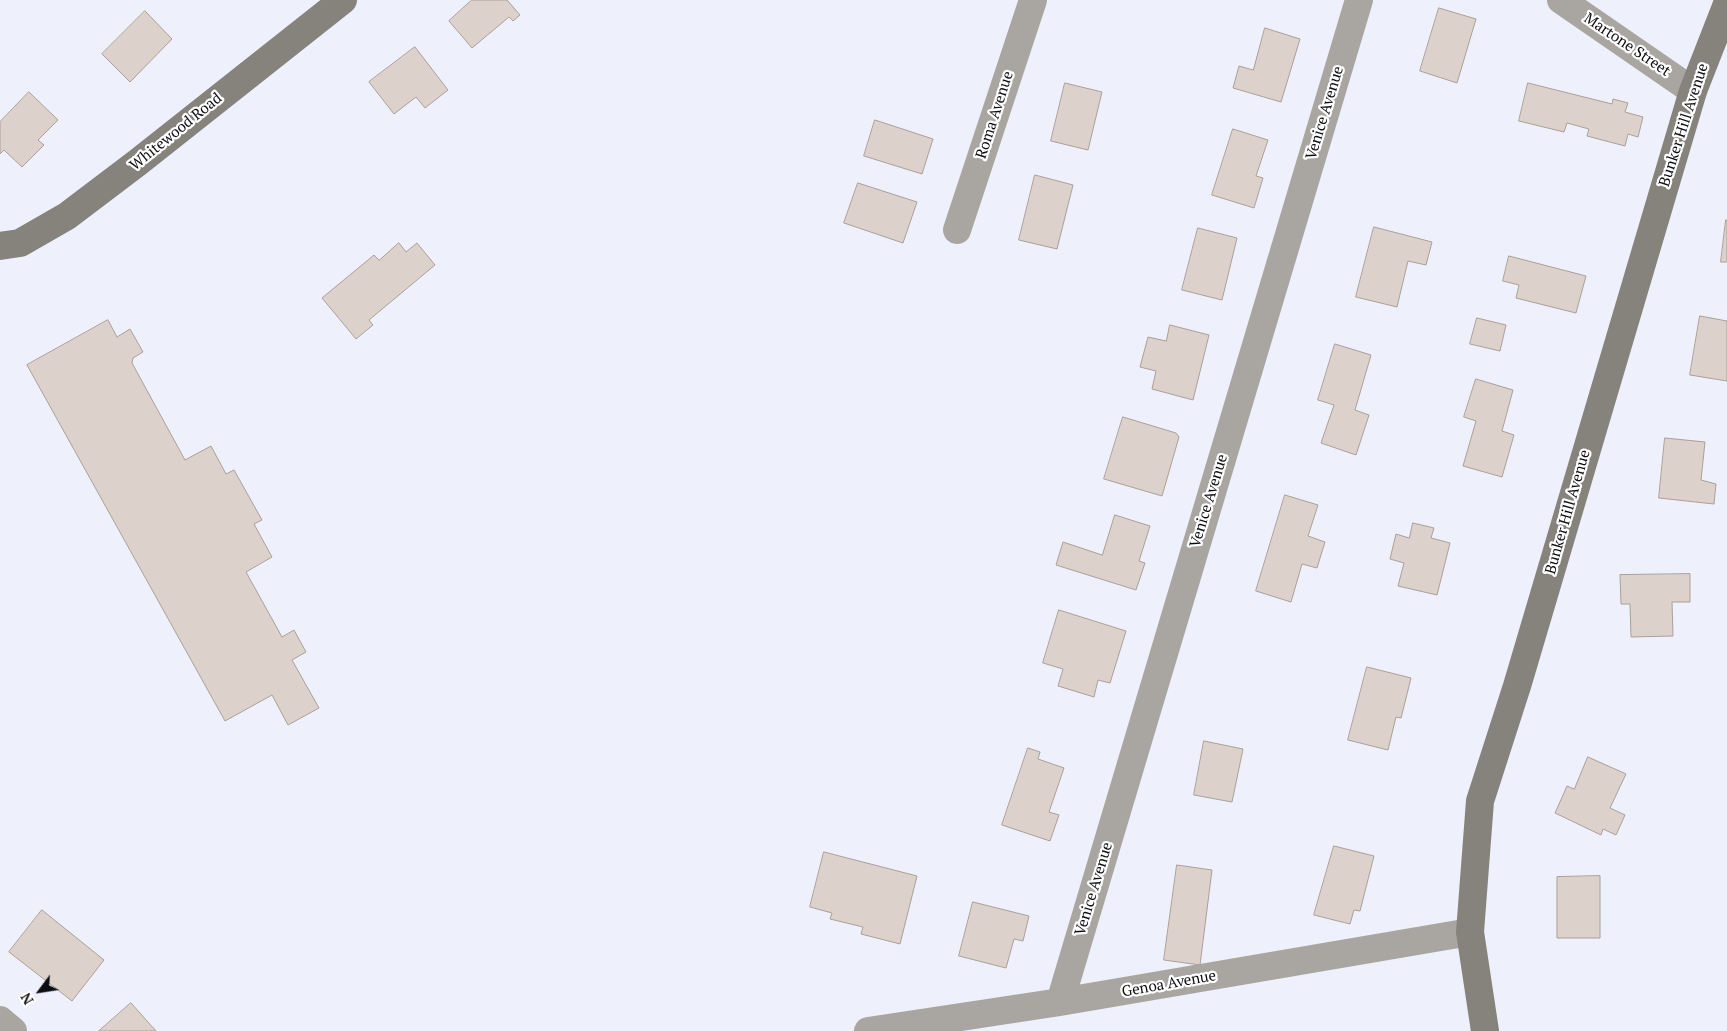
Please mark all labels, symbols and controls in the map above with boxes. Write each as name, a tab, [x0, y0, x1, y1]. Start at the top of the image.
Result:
street label: Martone Street	[1580, 9, 1674, 81]
street label: Bunker Hill Avenue	[1656, 61, 1712, 189]
street label: Venice Avenue	[1302, 64, 1348, 162]
street label: Roma Avenue	[972, 69, 1018, 161]
street label: Whitewood Road	[126, 89, 226, 175]
street label: Bunker Hill Avenue	[1542, 448, 1594, 576]
street label: Venice Avenue	[1186, 452, 1232, 550]
street label: Venice Avenue	[1071, 840, 1117, 938]
north arrow	[15, 966, 65, 1016]
street label: Genoa Avenue	[1120, 967, 1218, 1001]
text: N	[16, 990, 38, 1008]

